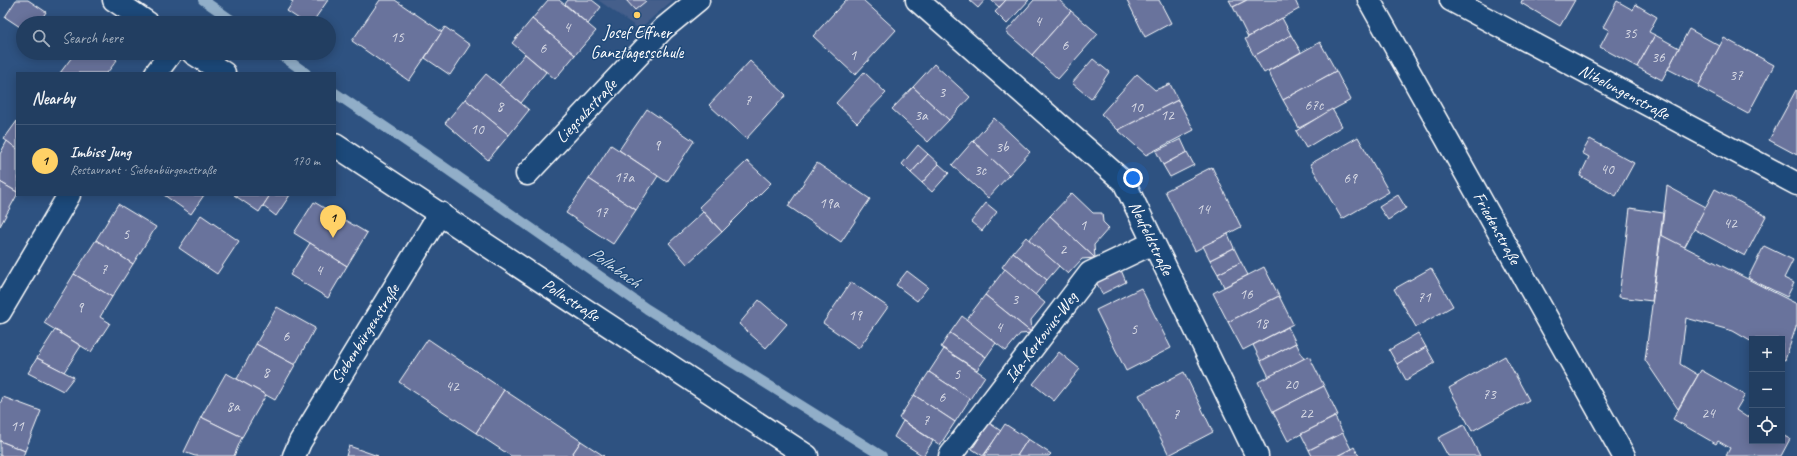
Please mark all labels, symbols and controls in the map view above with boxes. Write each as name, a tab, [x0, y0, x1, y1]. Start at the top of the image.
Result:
marker: Josef Effner Ganztagesschule	[632, 10, 642, 20]
house number: 4	[1035, 12, 1043, 31]
search box	[16, 16, 336, 60]
house number: 4	[564, 18, 572, 37]
place label: Josef Effner Ganztagesschule	[591, 22, 685, 63]
house number: 35	[1623, 24, 1638, 43]
icon: search	[30, 27, 52, 49]
house number: 15	[390, 28, 405, 47]
text: Search here	[62, 29, 123, 48]
house number: 6	[1062, 36, 1070, 55]
house number: 6	[540, 39, 548, 58]
house number: 1	[850, 46, 858, 65]
house number: 36	[1651, 48, 1666, 67]
street label: Nibelungenstraße	[1575, 59, 1674, 125]
house number: 37	[1729, 66, 1744, 85]
street label: Liegsalzstraße	[551, 73, 622, 148]
house number: 3	[939, 83, 947, 102]
text: Nearby	[32, 88, 75, 109]
house number: 7	[745, 91, 753, 110]
house number: 67c	[1305, 96, 1324, 115]
house number: 8	[497, 97, 505, 116]
house number: 10	[1129, 98, 1144, 117]
house number: 3a	[914, 106, 929, 125]
house number: 12	[1160, 106, 1175, 125]
house number: 10	[470, 120, 485, 139]
house number: 9	[654, 136, 662, 155]
house number: 3b	[995, 138, 1010, 157]
text: Imbiss Jung	[70, 143, 131, 162]
text: 1	[42, 153, 48, 169]
text: 170 m	[292, 153, 320, 169]
house number: 40	[1600, 160, 1615, 179]
house number: 3c	[974, 161, 987, 180]
text: Restaurant · Siebenbürgenstraße	[70, 162, 216, 178]
house number: 17a	[614, 168, 635, 187]
your location	[1123, 168, 1143, 188]
house number: 69	[1343, 169, 1358, 188]
street label: Friedenstraße	[1469, 188, 1526, 269]
house number: 19a	[819, 194, 840, 213]
street label: Neufeldstraße	[1124, 198, 1178, 280]
house number: 14	[1196, 200, 1211, 219]
house number: 17	[594, 203, 609, 222]
pin: 1	[320, 205, 346, 238]
house number: 42	[1723, 214, 1738, 233]
house number: 1	[1080, 216, 1088, 235]
house number: 5	[123, 225, 131, 244]
house number: 2	[1060, 240, 1068, 259]
water label: Pollnbach	[585, 241, 647, 294]
house number: 7	[101, 260, 109, 279]
house number: 4	[316, 261, 324, 280]
street label: Pollnstraße	[538, 274, 605, 327]
street label: Siebenbürgenstraße	[326, 279, 405, 388]
house number: 16	[1239, 285, 1254, 304]
street label: Ida-Kerkovius-Weg	[1000, 287, 1083, 387]
house number: 71	[1417, 288, 1432, 307]
house number: 3	[1012, 290, 1020, 309]
house number: 9	[77, 298, 85, 317]
house number: 19	[848, 306, 863, 325]
house number: 18	[1254, 314, 1269, 333]
house number: 4	[996, 318, 1004, 337]
house number: 5	[1131, 320, 1139, 339]
house number: 6	[283, 327, 291, 346]
map controls	[1749, 336, 1785, 444]
button: +	[1749, 336, 1785, 372]
house number: 8	[263, 363, 271, 382]
house number: 5	[954, 365, 962, 384]
button: −	[1749, 372, 1785, 408]
house number: 20	[1284, 375, 1299, 394]
house number: 42	[445, 377, 460, 396]
house number: 73	[1482, 385, 1497, 404]
house number: 6	[939, 388, 947, 407]
house number: 8a	[226, 397, 241, 416]
house number: 22	[1299, 404, 1314, 423]
house number: 24	[1701, 404, 1716, 423]
house number: 7	[1173, 405, 1181, 424]
button: locate	[1749, 408, 1785, 444]
house number: 7	[923, 411, 931, 430]
house number: 11	[10, 417, 25, 436]

